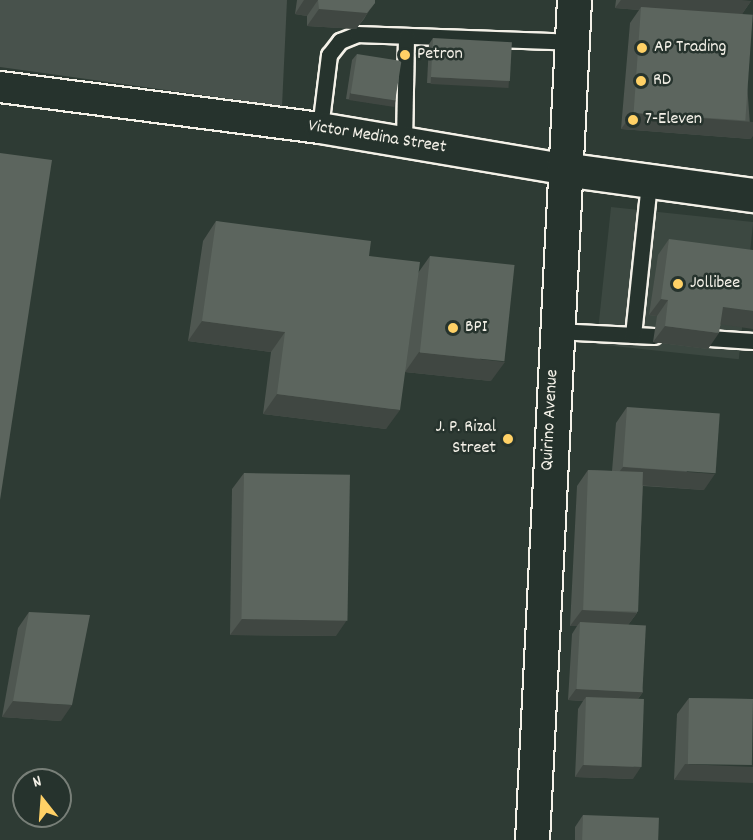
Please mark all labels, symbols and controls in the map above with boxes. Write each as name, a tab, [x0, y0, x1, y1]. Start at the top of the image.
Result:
place label: AP Trading	[654, 37, 726, 59]
marker: AP Trading	[635, 41, 649, 55]
place label: Petron	[417, 44, 463, 66]
marker: Petron	[398, 48, 412, 62]
place label: RD	[653, 70, 671, 92]
marker: RD	[634, 74, 648, 88]
place label: 7-Eleven	[645, 109, 702, 131]
marker: 7-Eleven	[626, 113, 640, 127]
street label: Victor Medina Street	[306, 116, 448, 160]
place label: Jollibee	[690, 273, 740, 295]
marker: Jollibee	[671, 277, 685, 291]
place label: BPI	[465, 317, 487, 339]
marker: BPI	[446, 321, 460, 335]
street label: Quirino Avenue	[538, 369, 564, 471]
place label: J. P. Rizal Street	[435, 418, 496, 460]
marker: J. P. Rizal Street	[501, 432, 515, 446]
north arrow	[12, 768, 72, 828]
text: N	[30, 770, 44, 794]

